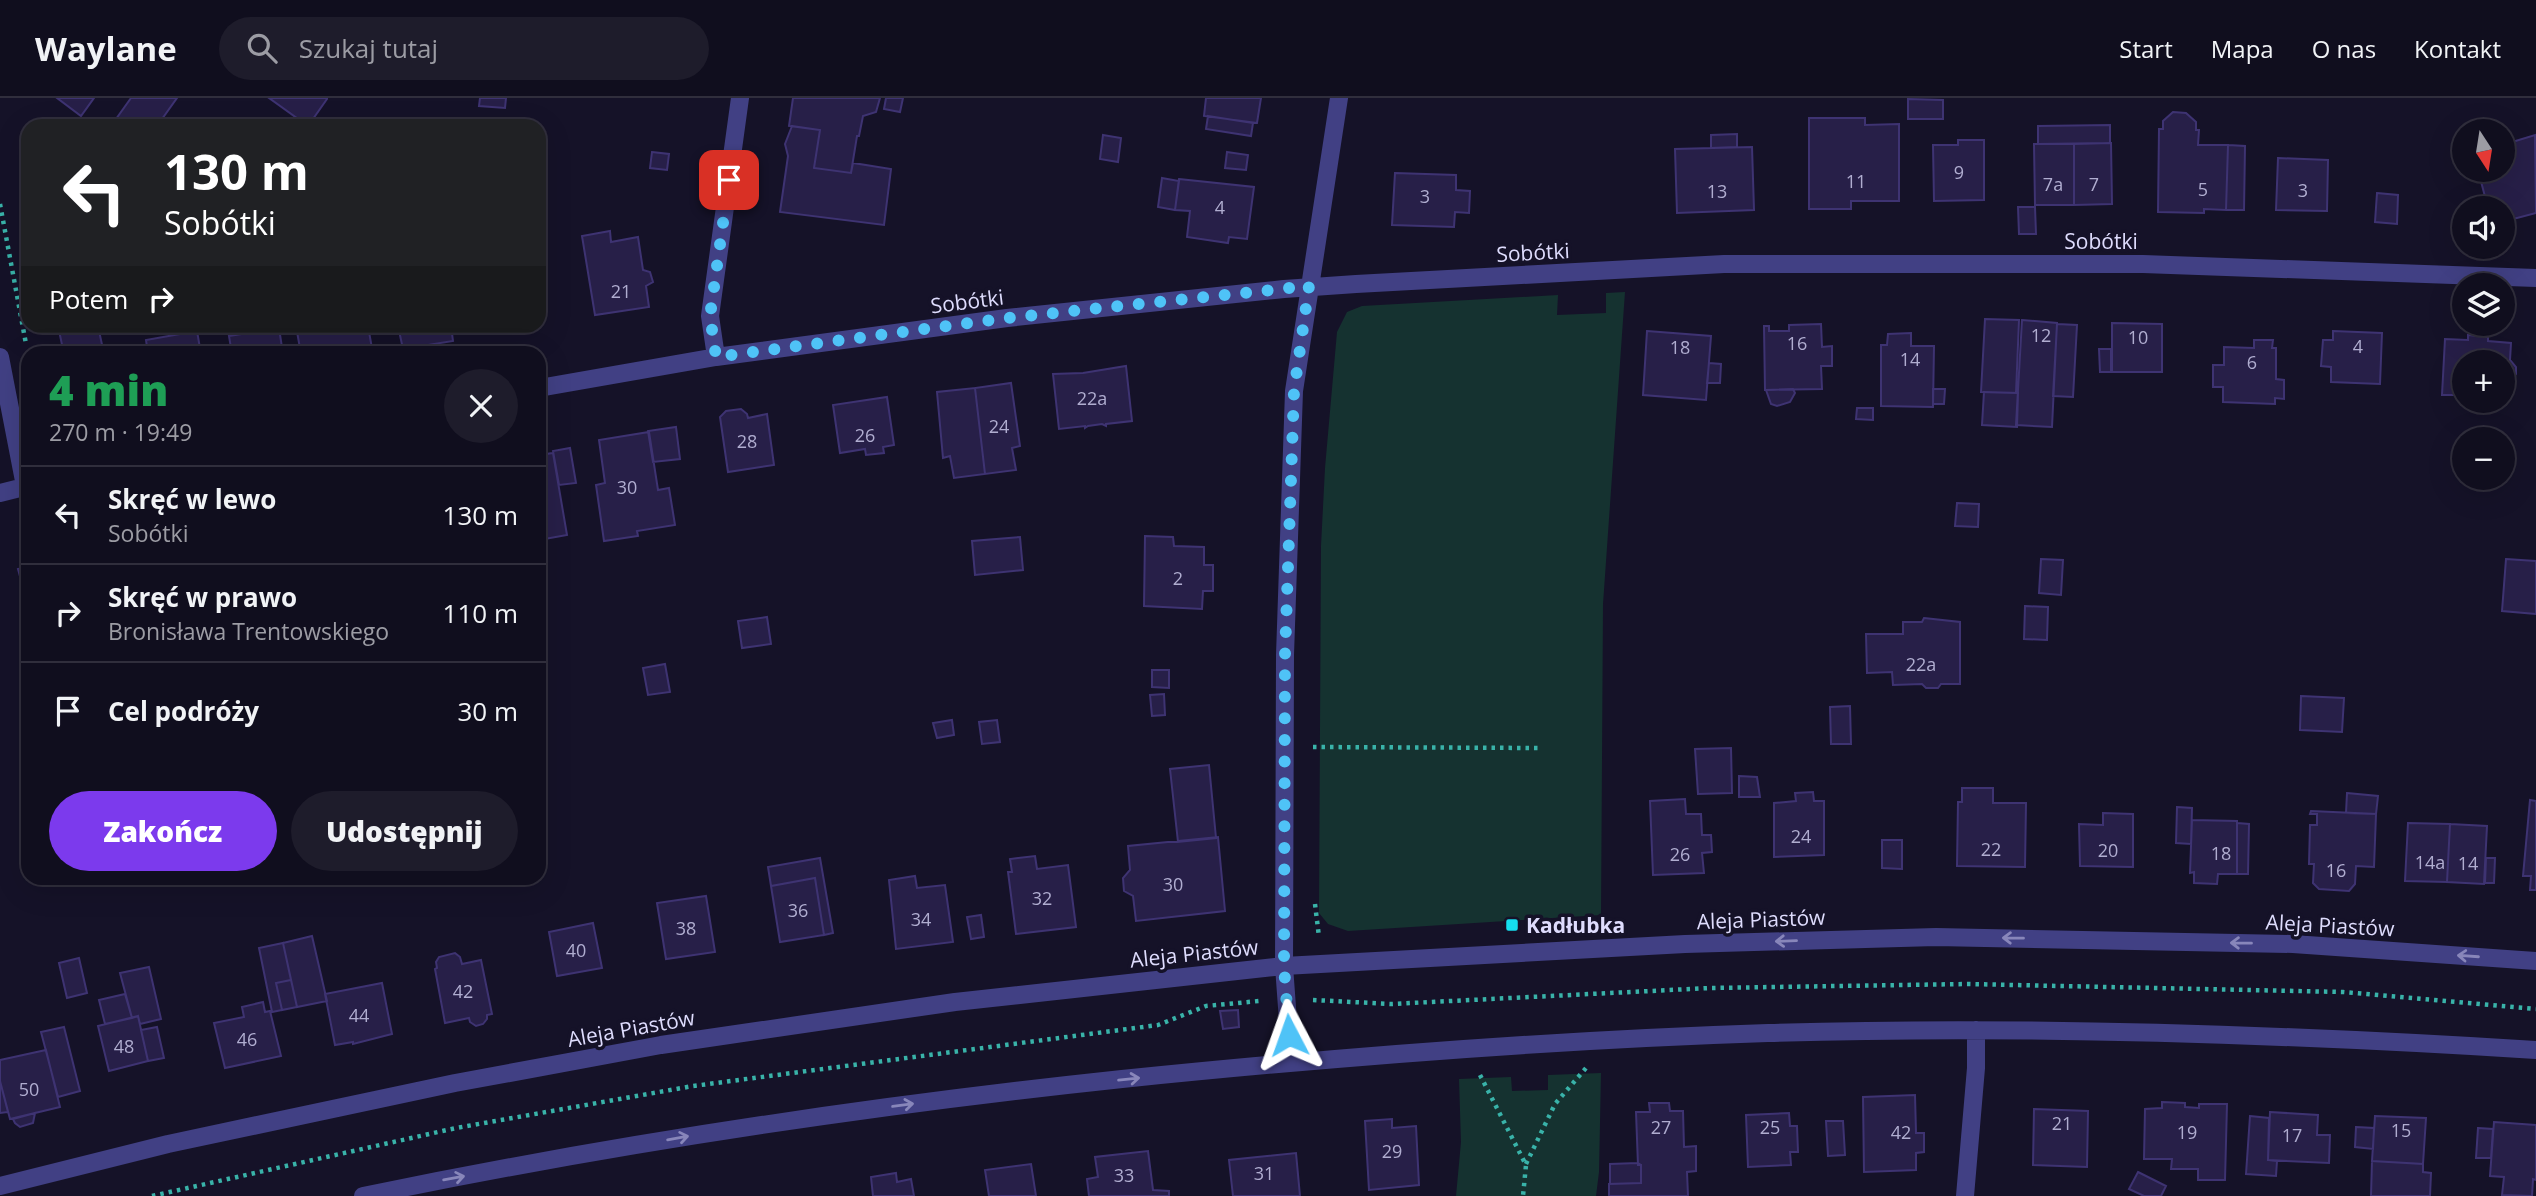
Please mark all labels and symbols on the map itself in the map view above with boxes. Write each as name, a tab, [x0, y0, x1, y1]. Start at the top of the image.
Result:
north arrow	[2452, 119, 2515, 182]
pin	[699, 150, 759, 210]
house number: 9	[1954, 160, 1964, 184]
house number: 11	[1846, 169, 1866, 193]
house number: 7a	[2043, 172, 2063, 196]
house number: 7	[2089, 172, 2099, 196]
house number: 5	[2198, 177, 2208, 201]
house number: 3	[2298, 178, 2308, 202]
house number: 13	[1707, 179, 1727, 203]
house number: 3	[1420, 184, 1430, 208]
house number: 4	[1215, 195, 1225, 219]
street label: Sobótki	[2064, 227, 2138, 255]
street label: Sobótki	[1496, 236, 1570, 268]
house number: 21	[611, 279, 631, 303]
street label: Sobótki	[929, 283, 1005, 319]
house number: 12	[2031, 323, 2051, 347]
house number: 10	[2128, 325, 2148, 349]
house number: 16	[1787, 331, 1807, 355]
house number: 4	[2353, 334, 2363, 358]
house number: 18	[1670, 335, 1690, 359]
house number: 14	[1900, 347, 1920, 371]
house number: 6	[2247, 350, 2257, 374]
house number: 22a	[1077, 386, 1107, 410]
house number: 24	[989, 414, 1009, 438]
house number: 26	[855, 423, 875, 447]
house number: 28	[737, 429, 757, 453]
house number: 30	[617, 475, 637, 499]
house number: 2	[1173, 566, 1183, 590]
house number: 22a	[1906, 652, 1936, 676]
house number: 24	[1791, 824, 1811, 848]
house number: 22	[1981, 837, 2001, 861]
house number: 20	[2098, 838, 2118, 862]
house number: 18	[2211, 841, 2231, 865]
house number: 26	[1670, 842, 1690, 866]
house number: 14a	[2415, 850, 2445, 874]
house number: 14	[2458, 851, 2478, 875]
house number: 16	[2326, 858, 2346, 882]
house number: 30	[1163, 872, 1183, 896]
house number: 32	[1032, 886, 1052, 910]
house number: 36	[788, 898, 808, 922]
street label: Aleja Piastów	[1696, 903, 1827, 935]
house number: 34	[911, 907, 931, 931]
street label: Aleja Piastów	[2265, 908, 2396, 942]
place label: Kadłubka	[1526, 911, 1625, 939]
house number: 38	[676, 916, 696, 940]
marker: Kadłubka	[1504, 917, 1520, 933]
one-way arrow	[2002, 931, 2025, 945]
street label: Aleja Piastów	[1128, 932, 1260, 974]
one-way arrow	[1775, 935, 1798, 948]
one-way arrow	[2230, 936, 2253, 950]
house number: 40	[566, 938, 586, 962]
one-way arrow	[2457, 949, 2480, 962]
house number: 42	[453, 979, 473, 1003]
position arrow	[1252, 998, 1326, 1072]
house number: 44	[349, 1003, 369, 1027]
street label: Aleja Piastów	[565, 1003, 698, 1053]
house number: 46	[237, 1027, 257, 1051]
house number: 48	[114, 1034, 134, 1058]
one-way arrow	[1117, 1072, 1140, 1085]
house number: 50	[19, 1077, 39, 1101]
one-way arrow	[891, 1098, 914, 1111]
house number: 21	[2052, 1111, 2072, 1135]
house number: 27	[1651, 1115, 1671, 1139]
house number: 25	[1760, 1115, 1780, 1139]
house number: 15	[2391, 1118, 2411, 1142]
house number: 42	[1891, 1120, 1911, 1144]
house number: 19	[2177, 1120, 2197, 1144]
house number: 17	[2282, 1123, 2302, 1147]
one-way arrow	[666, 1131, 689, 1144]
house number: 29	[1382, 1139, 1402, 1163]
house number: 31	[1254, 1161, 1274, 1185]
house number: 33	[1114, 1163, 1134, 1187]
one-way arrow	[442, 1171, 465, 1184]

